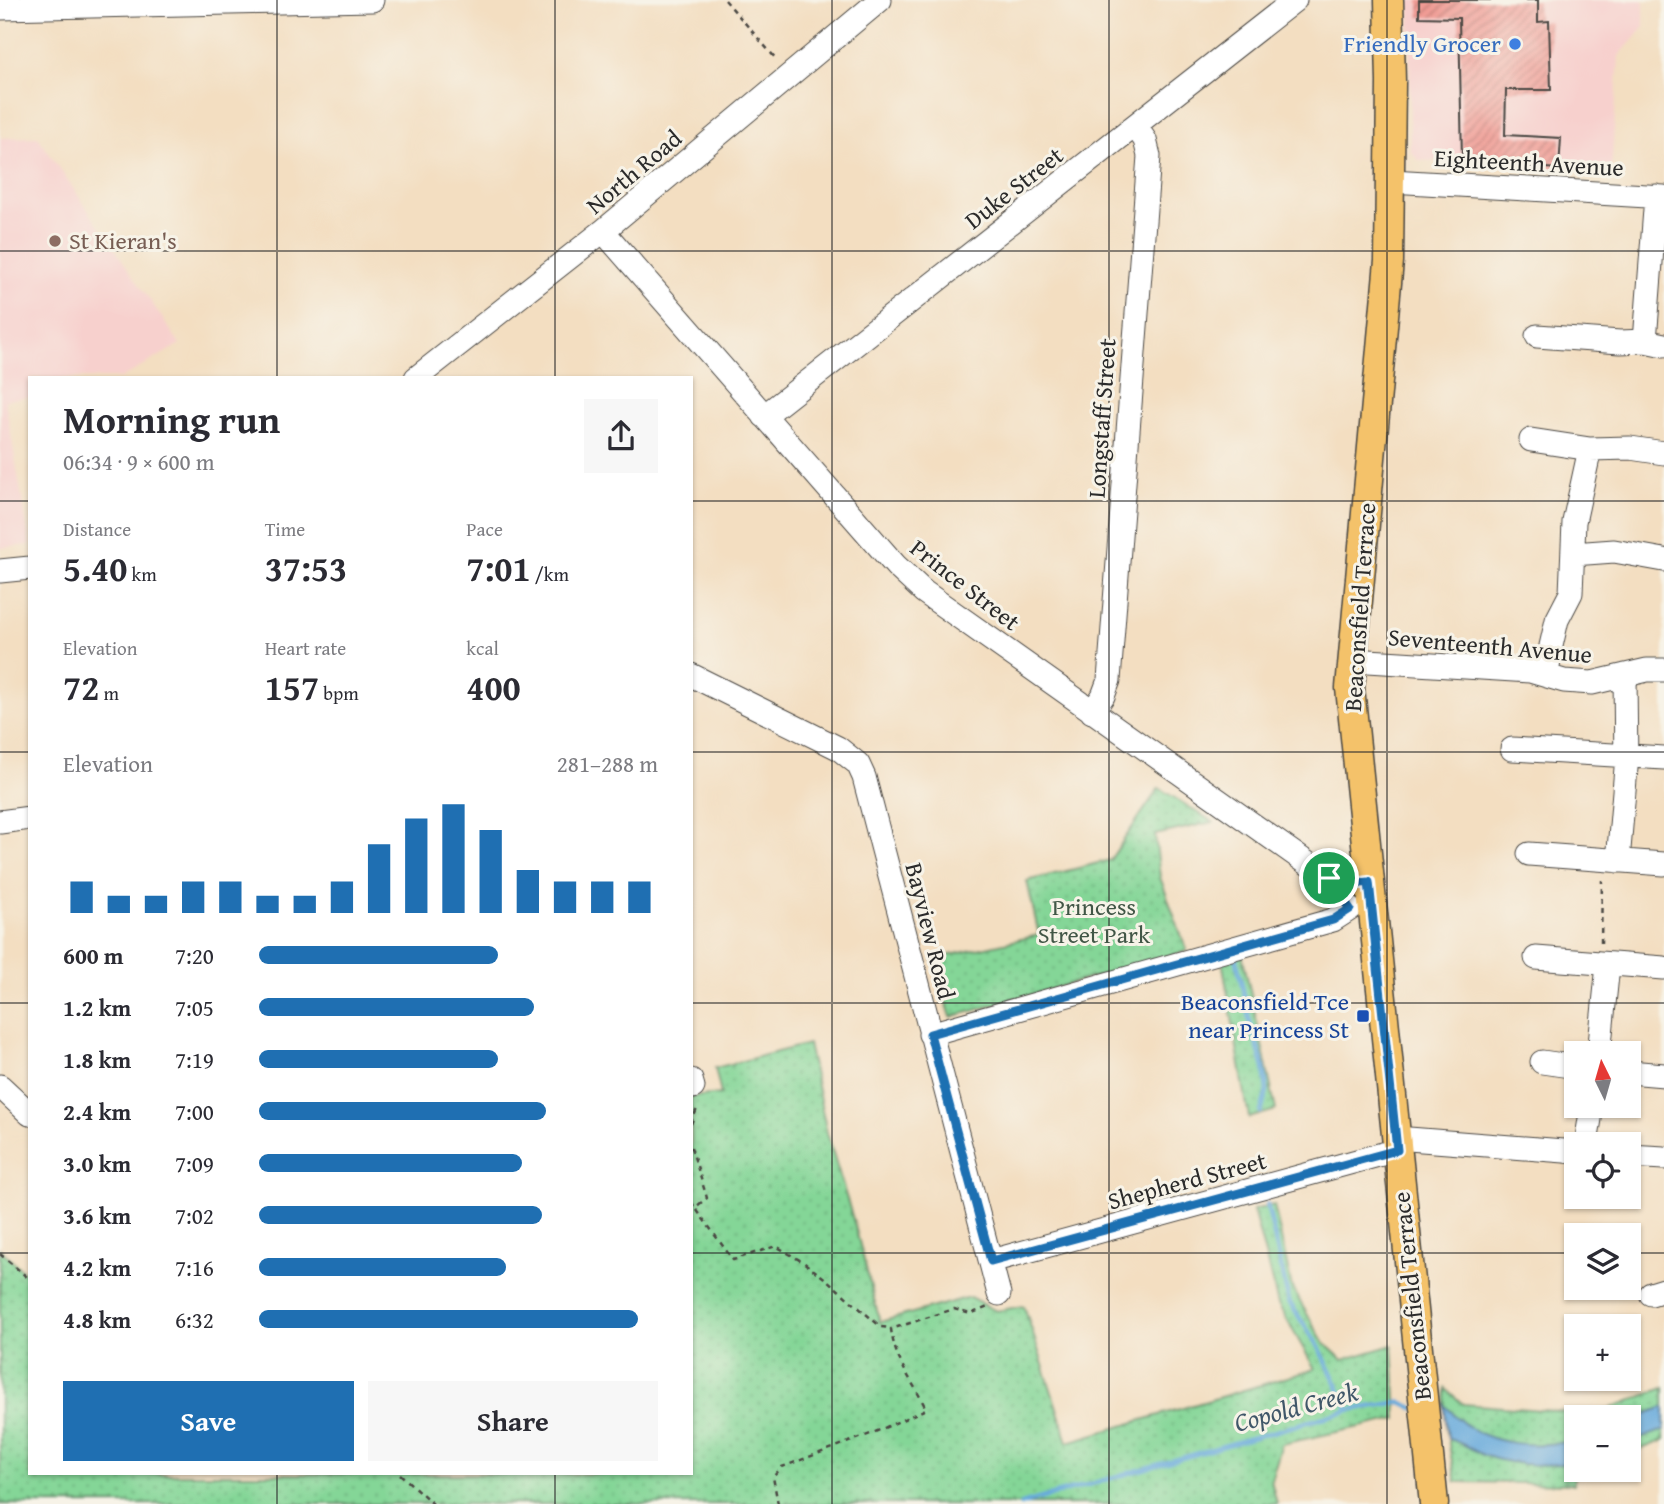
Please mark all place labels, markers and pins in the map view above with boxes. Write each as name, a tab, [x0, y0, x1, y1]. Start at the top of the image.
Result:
place label: Friendly Grocer	[1343, 26, 1501, 61]
marker: Friendly Grocer	[1507, 36, 1523, 52]
place label: St Kieran's	[69, 223, 177, 258]
marker: St Kieran's	[47, 233, 63, 249]
pin	[1299, 848, 1359, 908]
place label: Beaconsfield Tce near Princess St	[1181, 984, 1350, 1047]
marker: Beaconsfield Tce near Princess St	[1355, 1008, 1371, 1024]

